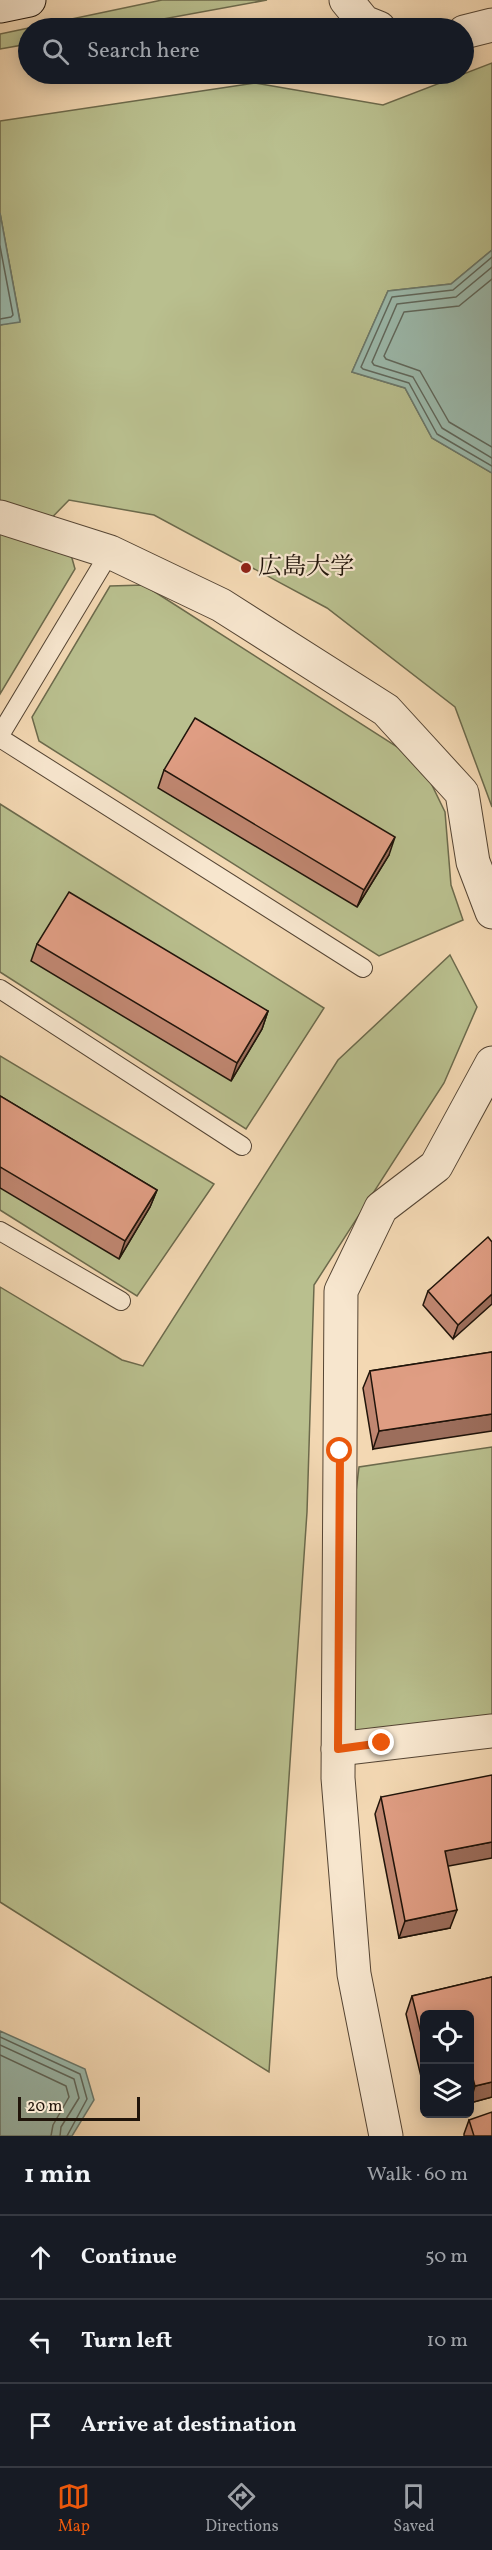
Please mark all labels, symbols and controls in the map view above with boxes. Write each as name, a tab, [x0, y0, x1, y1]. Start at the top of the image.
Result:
search box	[18, 18, 474, 84]
icon: search	[39, 35, 72, 68]
text: Search here	[87, 36, 200, 67]
place label: 広島大学	[258, 551, 354, 585]
marker: 広島大学	[239, 561, 253, 575]
route start	[326, 1437, 352, 1463]
route end	[368, 1729, 394, 1755]
map controls	[420, 2010, 474, 2118]
button: locate	[420, 2010, 474, 2064]
button: layers	[420, 2064, 474, 2118]
scale bar	[18, 2094, 140, 2122]
text: 20 m	[27, 2096, 62, 2118]
text: 1 min	[24, 2157, 91, 2193]
text: Walk · 60 m	[367, 2161, 468, 2189]
icon: ahead	[24, 2241, 57, 2274]
text: Continue	[81, 2242, 177, 2273]
text: 50 m	[425, 2243, 468, 2271]
icon: left	[24, 2325, 57, 2358]
text: Turn left	[81, 2326, 172, 2357]
text: 10 m	[427, 2327, 468, 2355]
icon: arrive	[24, 2409, 57, 2442]
text: Arrive at destination	[81, 2410, 297, 2441]
tab: Map	[57, 2480, 90, 2538]
tab: Directions	[205, 2480, 279, 2538]
tab: Saved	[393, 2480, 435, 2538]

